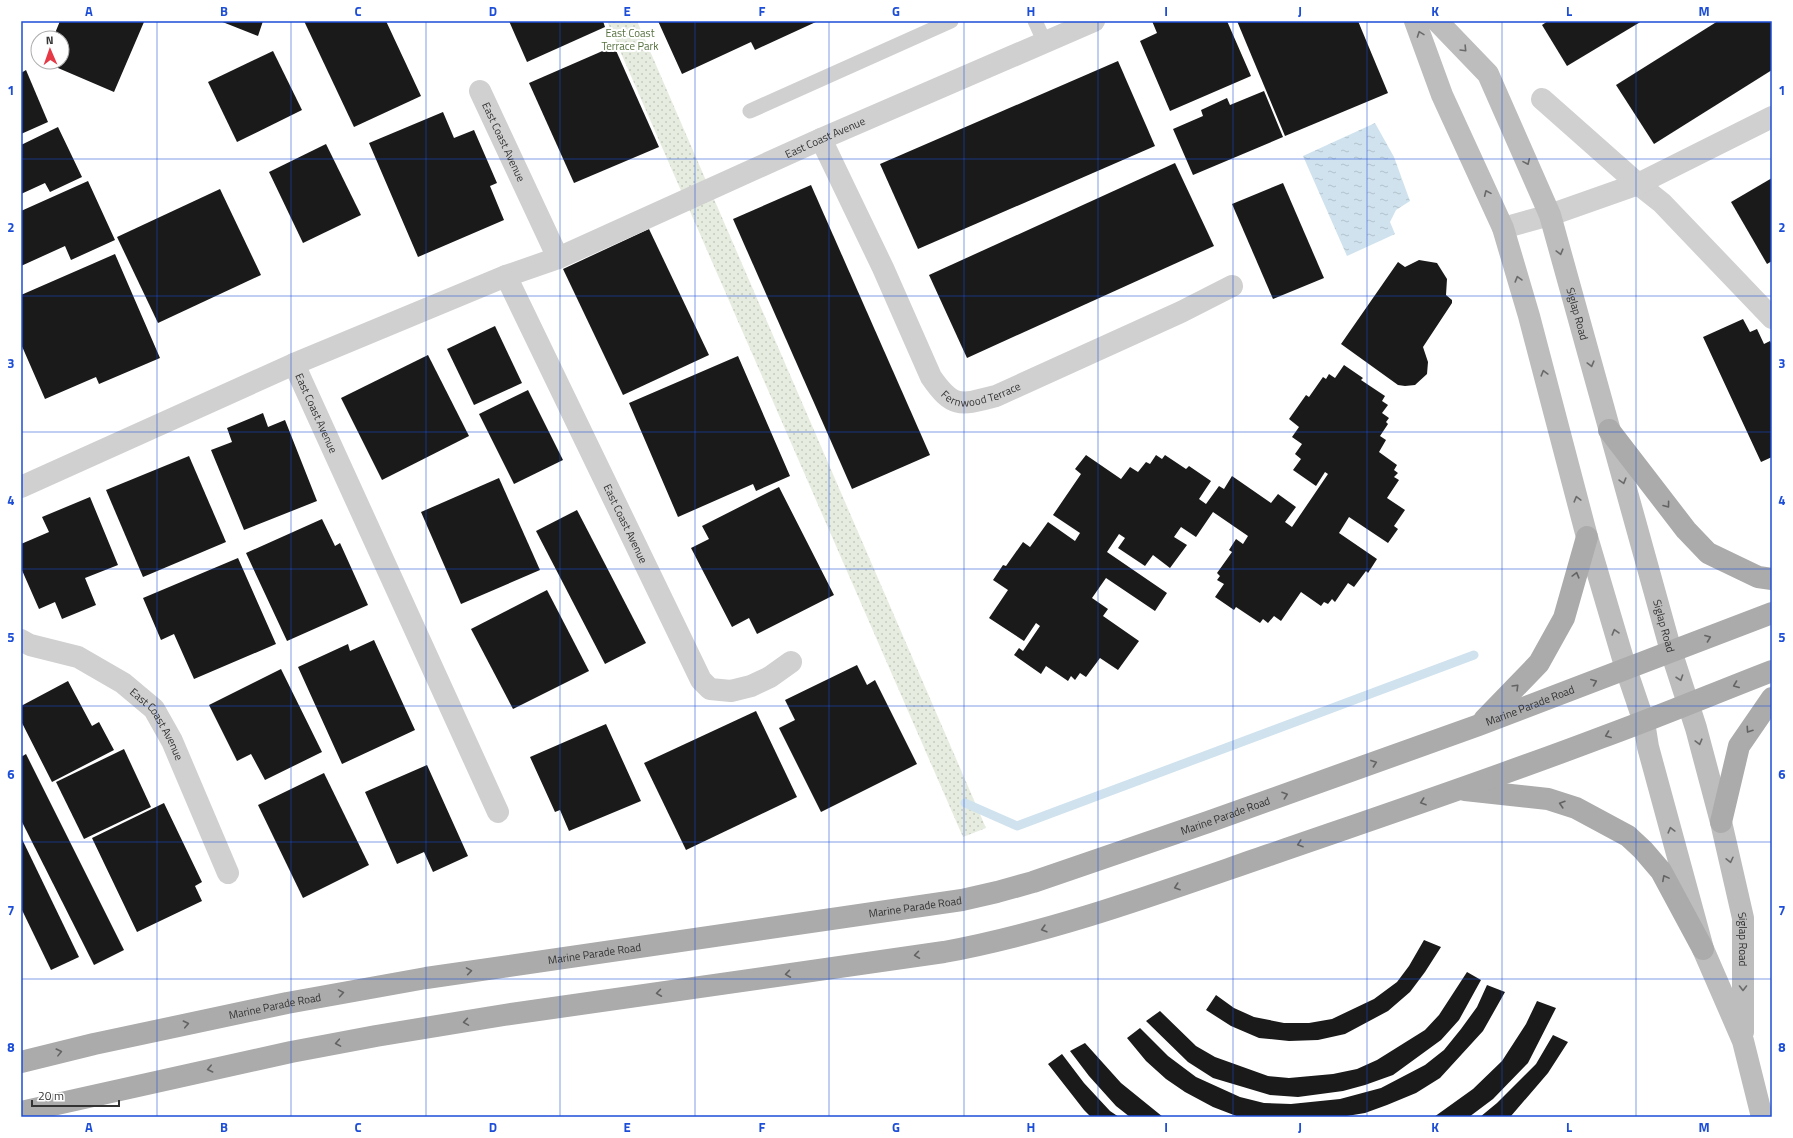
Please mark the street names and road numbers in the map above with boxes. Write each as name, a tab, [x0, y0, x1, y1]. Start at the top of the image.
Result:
street label: East Coast Avenue	[478, 99, 529, 185]
street label: East Coast Avenue	[782, 113, 868, 162]
street label: Siglap Road	[1562, 285, 1592, 342]
street label: East Coast Avenue	[291, 371, 342, 456]
street label: Fernwood Terrace	[937, 378, 1023, 410]
street label: East Coast Avenue	[600, 481, 652, 566]
street label: Siglap Road	[1649, 598, 1679, 654]
street label: Marine Parade Road	[1483, 681, 1577, 730]
street label: East Coast Avenue	[126, 684, 187, 763]
street label: Marine Parade Road	[1178, 792, 1272, 839]
street label: Marine Parade Road	[868, 892, 963, 921]
street label: Siglap Road	[1734, 910, 1751, 966]
street label: Marine Parade Road	[547, 939, 642, 968]
street label: Marine Parade Road	[227, 989, 322, 1023]

